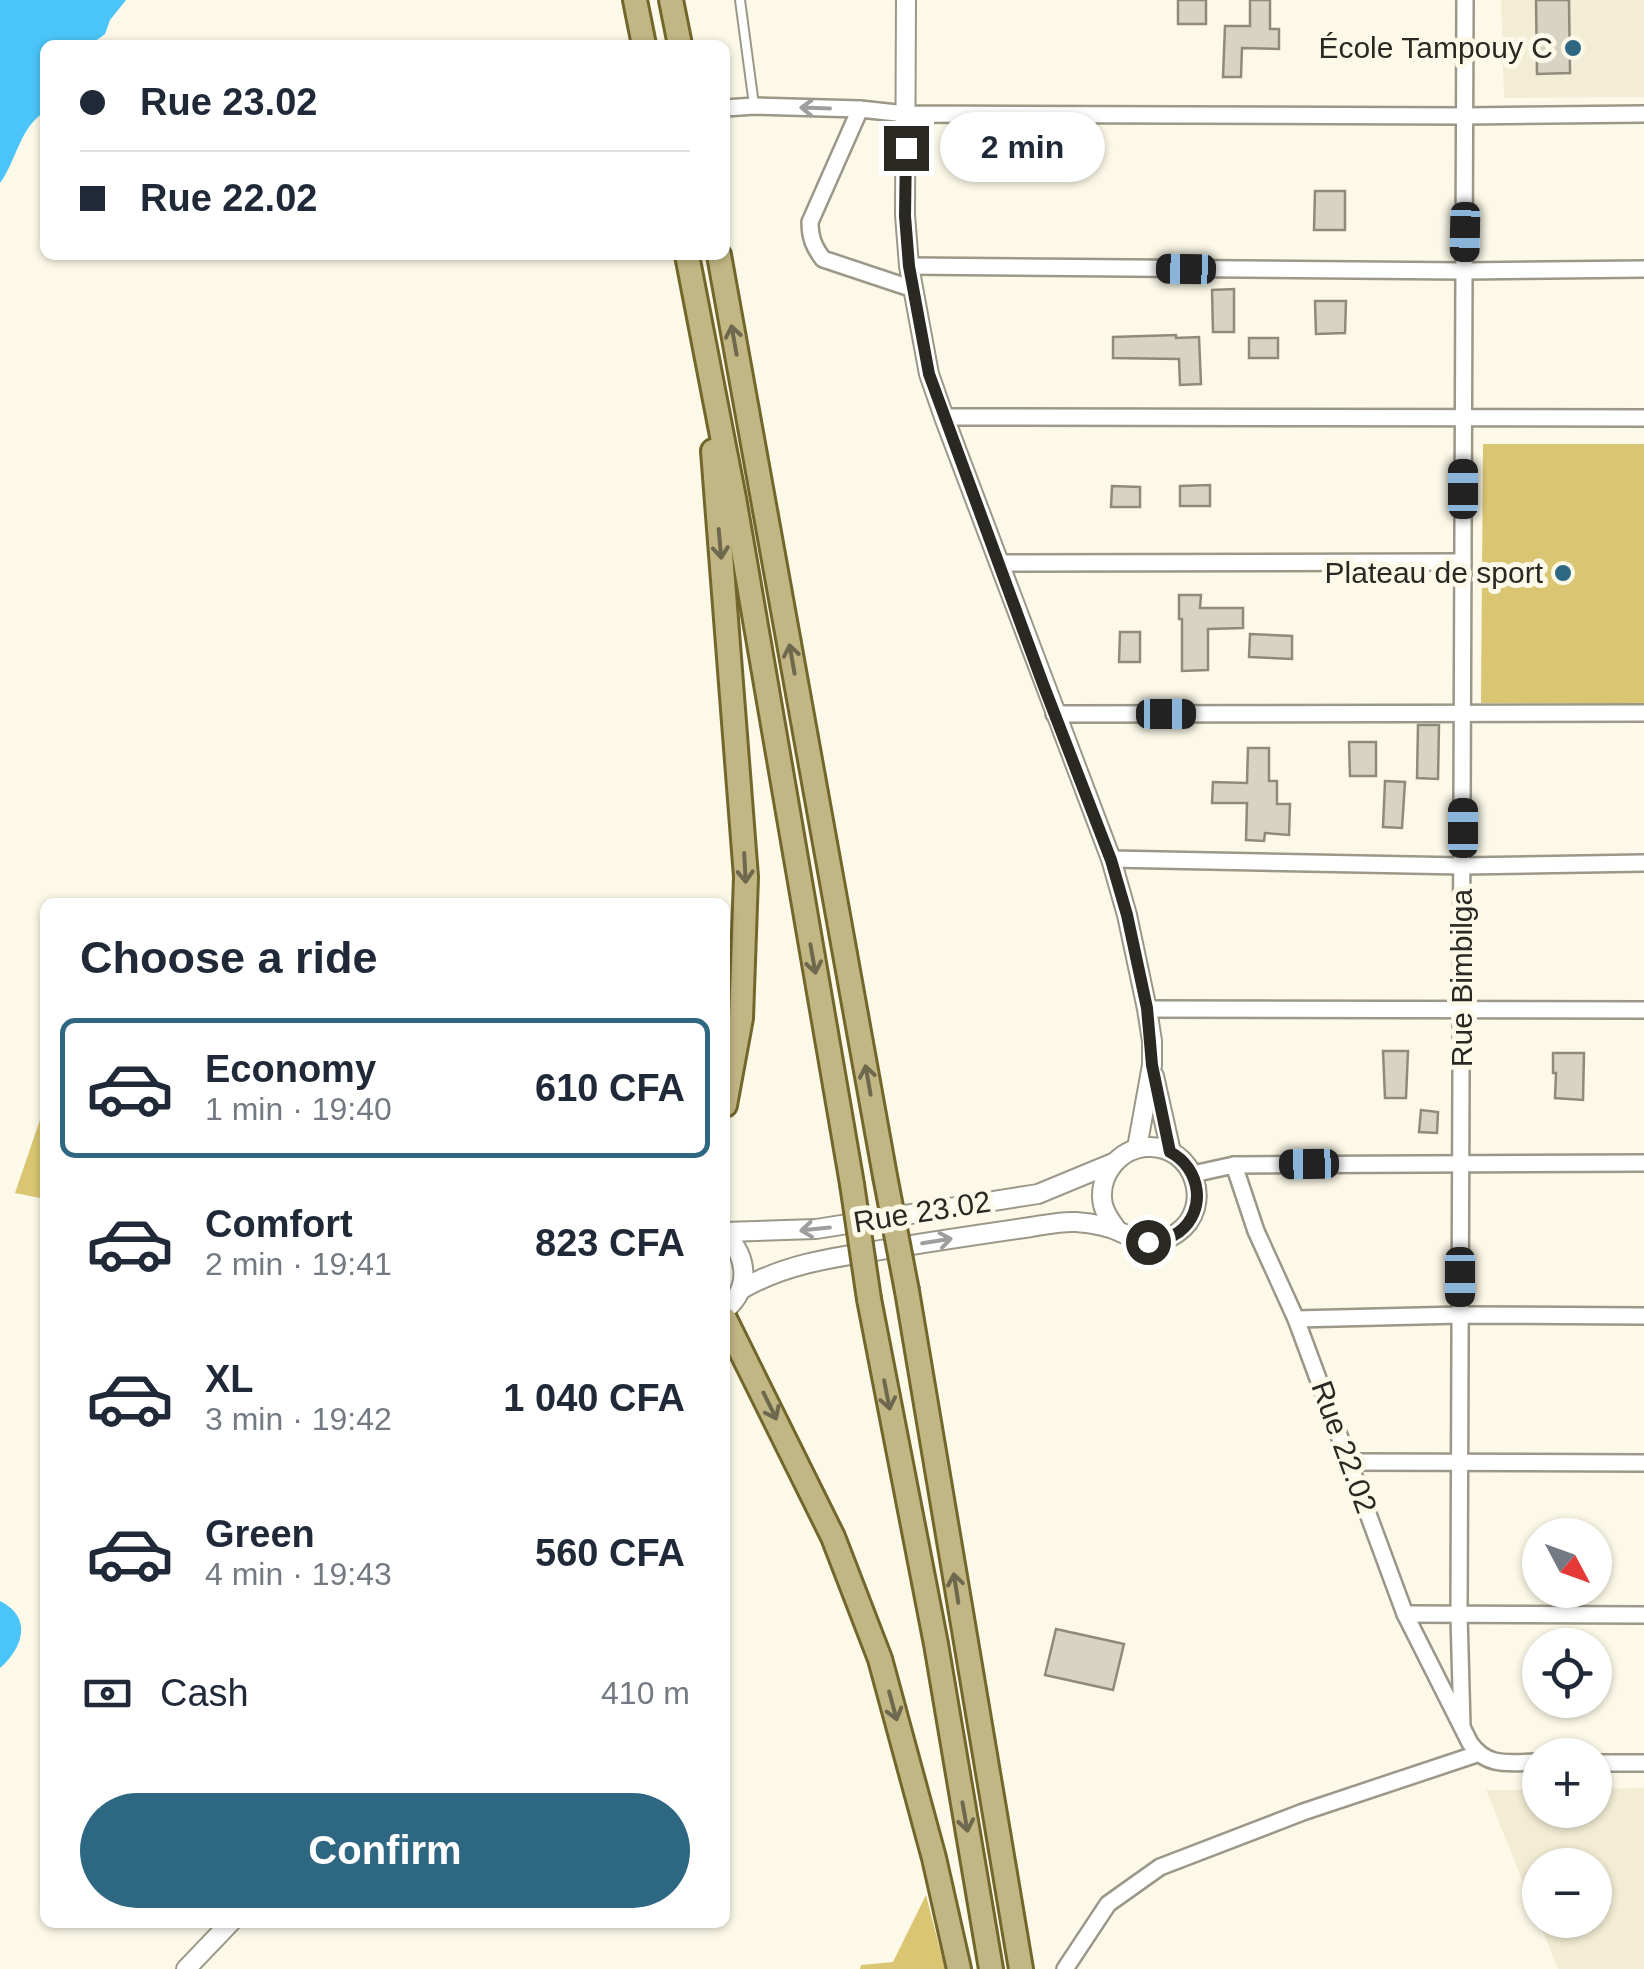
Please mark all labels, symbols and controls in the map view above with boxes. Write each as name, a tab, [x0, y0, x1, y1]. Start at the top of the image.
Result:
place label: École Tampouy C	[1318, 31, 1553, 64]
marker: École Tampouy C	[1562, 37, 1584, 59]
text: Rue 23.02	[140, 81, 317, 123]
one-way arrow	[800, 98, 832, 117]
callout: 2 min	[941, 113, 1106, 183]
route end	[884, 126, 929, 171]
text: 2 min	[981, 129, 1064, 165]
text: Rue 22.02	[140, 177, 317, 219]
car	[1449, 202, 1481, 262]
car	[1156, 253, 1216, 285]
one-way arrow	[724, 324, 743, 356]
car	[1448, 459, 1478, 519]
one-way arrow	[711, 528, 730, 560]
place label: Plateau de sport	[1325, 556, 1544, 589]
marker: Plateau de sport	[1552, 562, 1574, 584]
one-way arrow	[782, 644, 801, 676]
car	[1136, 699, 1196, 729]
car	[1448, 798, 1478, 858]
one-way arrow	[736, 852, 755, 884]
street label: Rue Bimbilga	[1445, 888, 1478, 1067]
text: Choose a ride	[80, 932, 378, 983]
one-way arrow	[805, 942, 823, 975]
icon: car	[85, 1043, 175, 1133]
text: Economy	[205, 1048, 376, 1090]
one-way arrow	[858, 1064, 877, 1097]
text: 610 CFA	[535, 1067, 685, 1109]
text: 1 min · 19:40	[205, 1091, 392, 1127]
car	[1279, 1148, 1339, 1180]
street label: Rue 23.02	[851, 1184, 993, 1239]
icon: car	[85, 1198, 175, 1288]
text: Comfort	[205, 1203, 353, 1245]
one-way arrow	[799, 1220, 831, 1239]
route start	[1126, 1220, 1171, 1265]
text: 823 CFA	[535, 1222, 685, 1264]
one-way arrow	[920, 1231, 952, 1250]
text: 2 min · 19:41	[205, 1246, 392, 1282]
car	[1445, 1247, 1475, 1307]
icon: car	[85, 1353, 175, 1443]
text: XL	[205, 1358, 254, 1400]
street label: Rue 22.02	[1305, 1376, 1384, 1518]
text: 1 040 CFA	[503, 1377, 685, 1419]
one-way arrow	[879, 1378, 898, 1410]
one-way arrow	[761, 1390, 780, 1420]
text: 3 min · 19:42	[205, 1401, 392, 1437]
icon: car	[85, 1508, 175, 1598]
text: Green	[205, 1513, 315, 1555]
north arrow	[1522, 1518, 1612, 1608]
map controls	[1522, 1518, 1612, 1938]
text: 560 CFA	[535, 1532, 685, 1574]
text: 4 min · 19:43	[205, 1556, 392, 1592]
one-way arrow	[947, 1573, 965, 1605]
button: locate	[1522, 1628, 1612, 1718]
icon: cash	[80, 1666, 135, 1721]
text: Cash	[160, 1672, 249, 1714]
text: 410 m	[601, 1675, 690, 1711]
one-way arrow	[884, 1690, 903, 1721]
button: +	[1522, 1738, 1612, 1828]
button: Confirm	[80, 1793, 690, 1908]
one-way arrow	[956, 1801, 975, 1833]
button: −	[1522, 1848, 1612, 1938]

